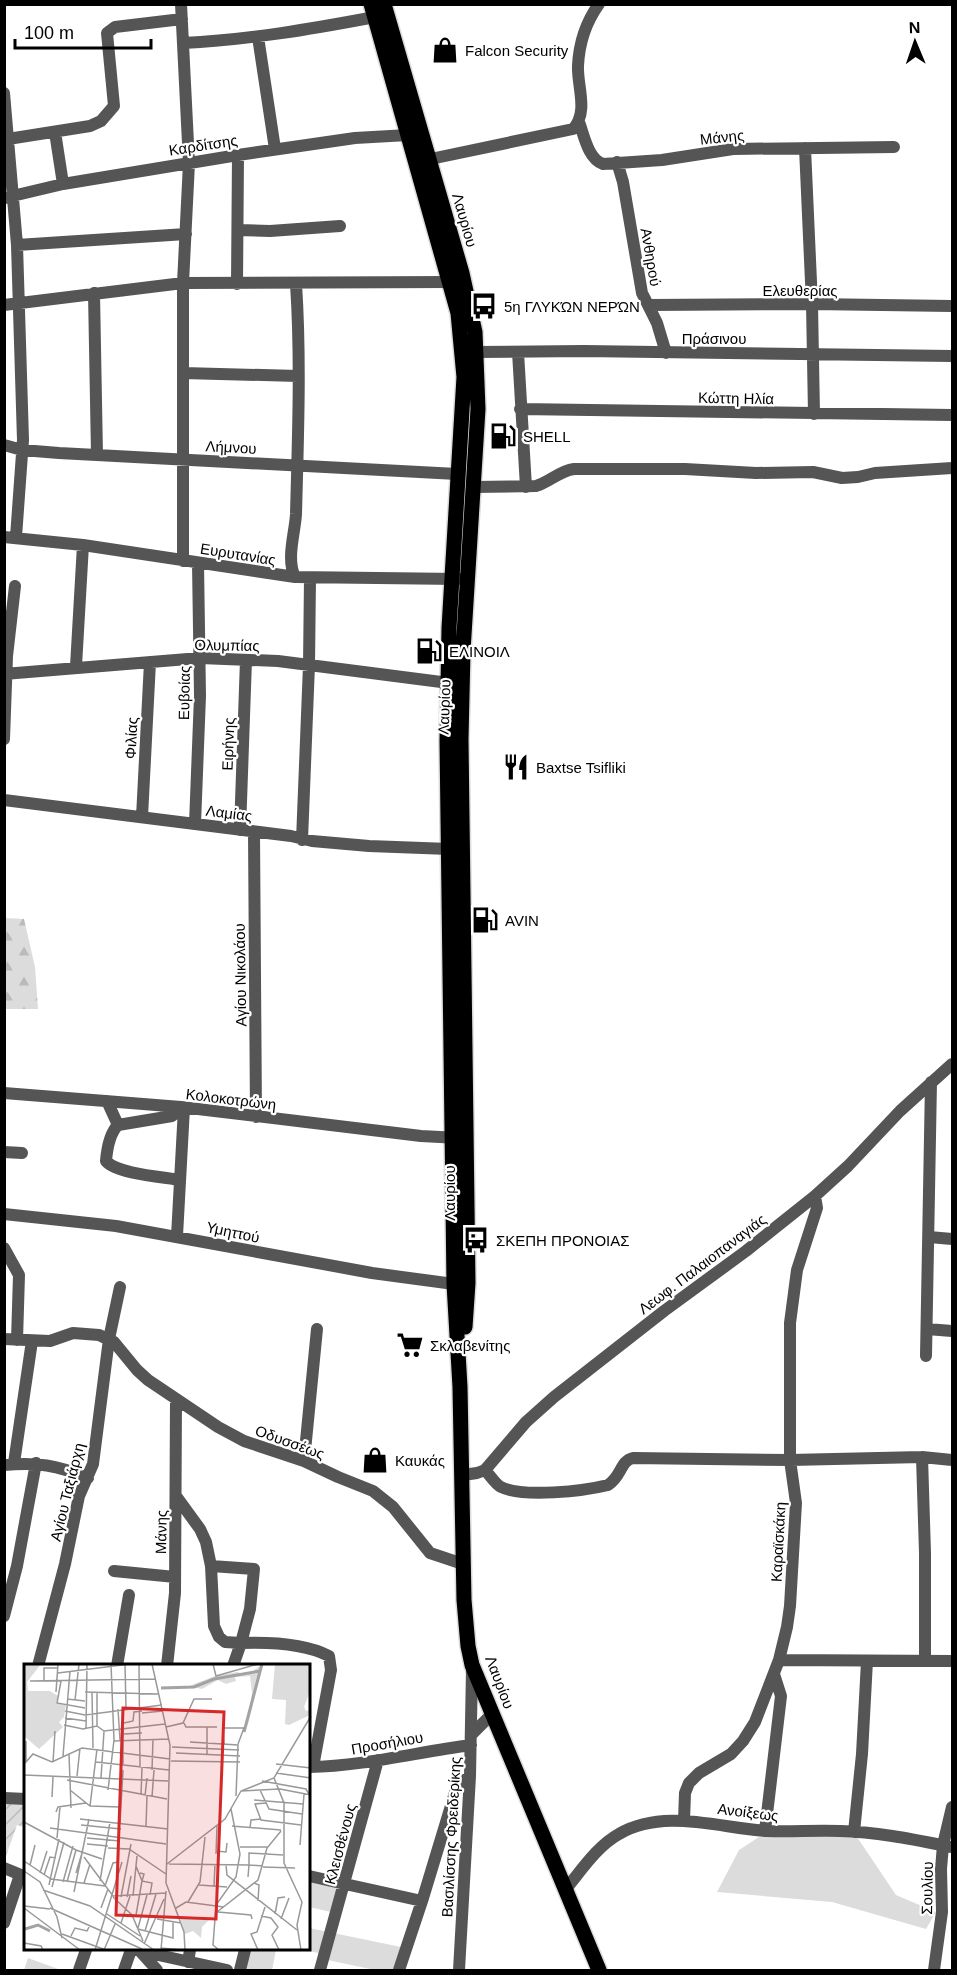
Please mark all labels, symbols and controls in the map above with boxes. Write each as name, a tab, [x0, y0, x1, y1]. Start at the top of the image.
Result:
scale bar	[15, 12, 152, 50]
north arrow	[885, 12, 945, 72]
text: N	[908, 19, 921, 36]
text: 100 m	[24, 23, 74, 43]
shop icon: Falcon Security	[430, 35, 460, 65]
place label: Falcon Security	[465, 42, 569, 59]
street label: Μάνης	[699, 126, 745, 148]
street label: Καρδίτσης	[167, 131, 239, 159]
street label: Λαυρίου	[449, 191, 481, 249]
street label: Ανθηρού	[638, 226, 664, 288]
street label: Ελευθερίας	[762, 282, 838, 299]
bus stop icon: 5η ΓΛΥΚΏΝ ΝΕΡΏΝ	[469, 291, 499, 321]
place label: 5η ΓΛΥΚΏΝ ΝΕΡΏΝ	[504, 298, 640, 315]
street label: Πράσινου	[682, 330, 746, 347]
street label: Κώττη Ηλία	[698, 389, 774, 407]
fuel station icon: SHELL	[488, 421, 518, 451]
place label: SHELL	[523, 428, 571, 445]
street label: Λήμνου	[205, 437, 257, 457]
street label: Ευρυτανίας	[199, 540, 277, 568]
street label: Ολυμπίας	[194, 636, 260, 654]
fuel station icon: ΕΛΙΝΟΙΛ	[414, 636, 444, 666]
place label: ΕΛΙΝΟΙΛ	[449, 643, 510, 660]
street label: Ευβοίας	[175, 666, 193, 720]
street label: Λαυρίου	[435, 679, 453, 735]
street label: Φιλίας	[121, 717, 141, 759]
street label: Ειρήνης	[219, 717, 237, 771]
restaurant icon: Baxtse Tsifliki	[501, 752, 531, 782]
place label: Baxtse Tsifliki	[536, 759, 626, 776]
street label: Λαμίας	[205, 802, 253, 824]
fuel station icon: AVIN	[470, 905, 500, 935]
place label: AVIN	[505, 912, 539, 929]
street label: Αγίου Νικολάου	[231, 923, 249, 1027]
street label: Κολοκοτρώνη	[185, 1085, 277, 1113]
street label: Λαυρίου	[441, 1165, 458, 1221]
street label: Λεωφ. Παλαιοπαναγιάς	[635, 1211, 769, 1317]
street label: Υμηττού	[205, 1218, 261, 1246]
bus stop icon: ΣΚΕΠΗ ΠΡΟΝΟΙΑΣ	[461, 1225, 491, 1255]
place label: ΣΚΕΠΗ ΠΡΟΝΟΙΑΣ	[496, 1232, 630, 1249]
supermarket icon: Σκλαβενίτης	[395, 1330, 425, 1360]
place label: Σκλαβενίτης	[430, 1337, 510, 1354]
street label: Οδυσσέως	[253, 1422, 327, 1462]
street label: Αγίου Ταξιάρχη	[47, 1441, 87, 1543]
shop icon: Καυκάς	[360, 1445, 390, 1475]
place label: Καυκάς	[395, 1452, 445, 1469]
street label: Καραϊσκάκη	[767, 1502, 789, 1582]
street label: Μάνης	[152, 1510, 170, 1554]
street label: Λαυρίου	[482, 1653, 518, 1711]
inset map	[24, 1664, 310, 1951]
street label: Προσήλιου	[350, 1728, 424, 1758]
street label: Βασιλίσσης Φρειδερίκης	[438, 1756, 464, 1918]
street label: Ανοίξεως	[717, 1800, 779, 1824]
street label: Κλεισθένους	[321, 1802, 359, 1886]
street label: Σουλίου	[918, 1861, 936, 1915]

